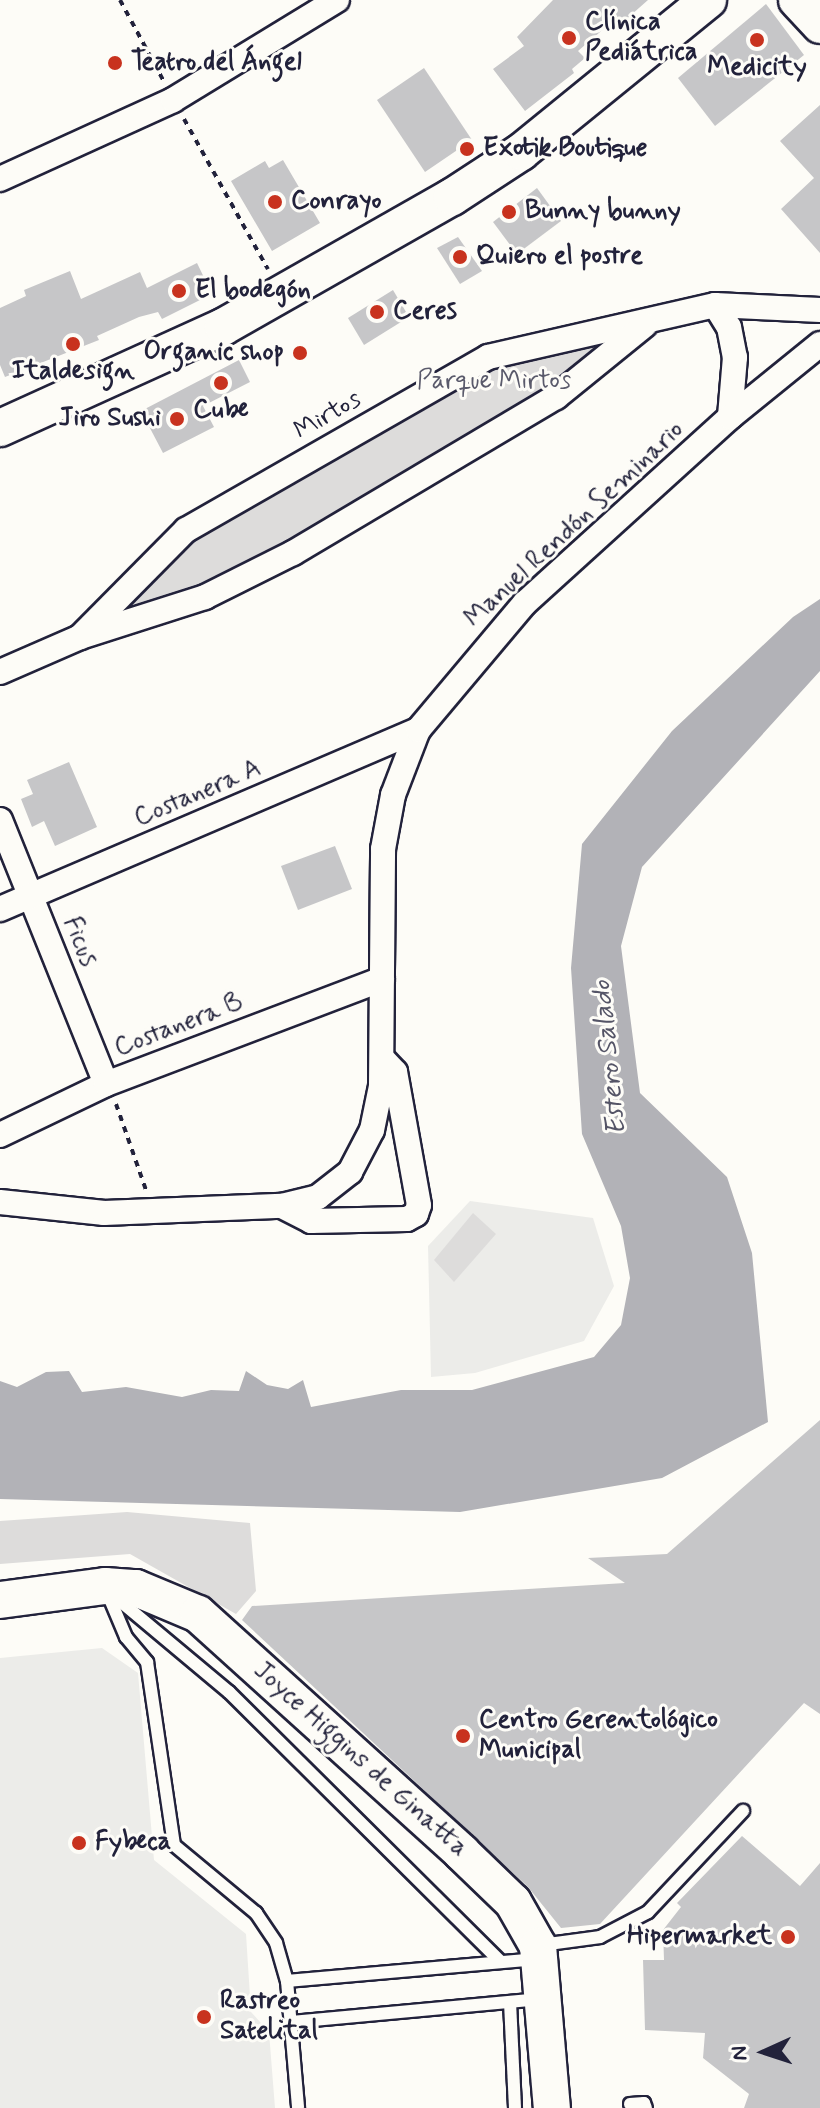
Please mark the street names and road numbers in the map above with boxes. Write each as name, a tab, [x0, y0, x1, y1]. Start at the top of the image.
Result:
street label: Mirtos	[289, 384, 367, 448]
street label: Manuel Rendón Seminario	[458, 414, 692, 636]
street label: Costanera A	[130, 753, 266, 835]
street label: Ficus	[55, 912, 103, 972]
street label: Costanera B	[111, 987, 247, 1065]
street label: Joyce Higgins de Ginatta	[248, 1657, 472, 1863]

